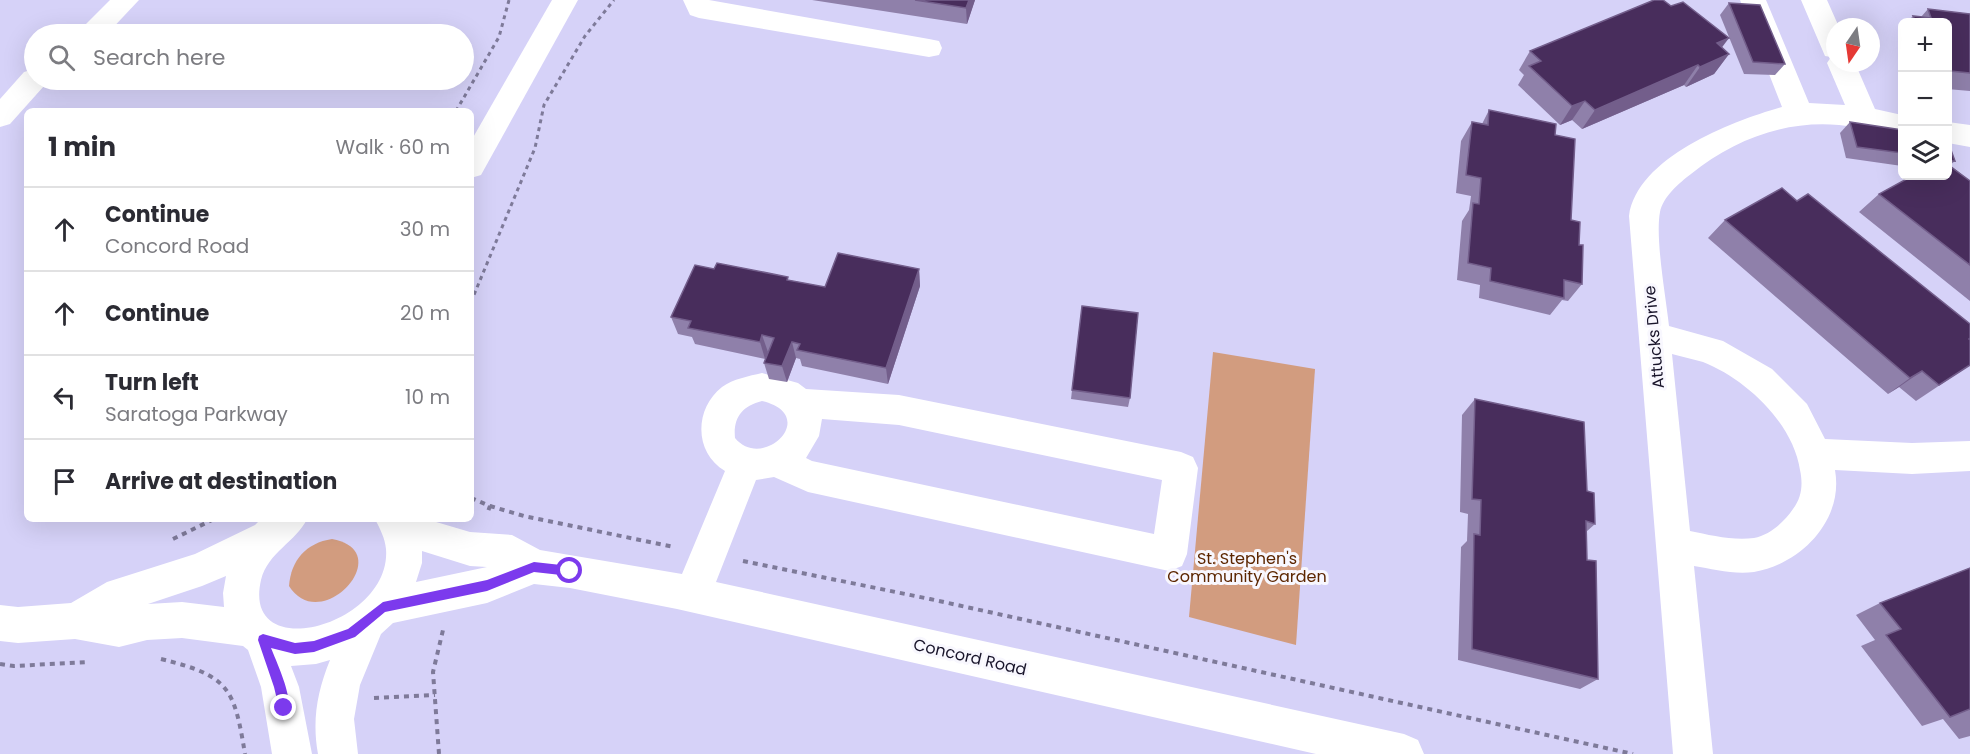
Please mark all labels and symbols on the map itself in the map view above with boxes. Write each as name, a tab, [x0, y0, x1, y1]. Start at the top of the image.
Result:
north arrow	[1826, 18, 1880, 72]
street label: Attucks Drive	[1638, 284, 1670, 389]
park label: St. Stephen's Community Garden	[1167, 547, 1327, 588]
route start	[556, 557, 582, 583]
street label: Concord Road	[911, 633, 1029, 681]
route end	[270, 694, 296, 720]

